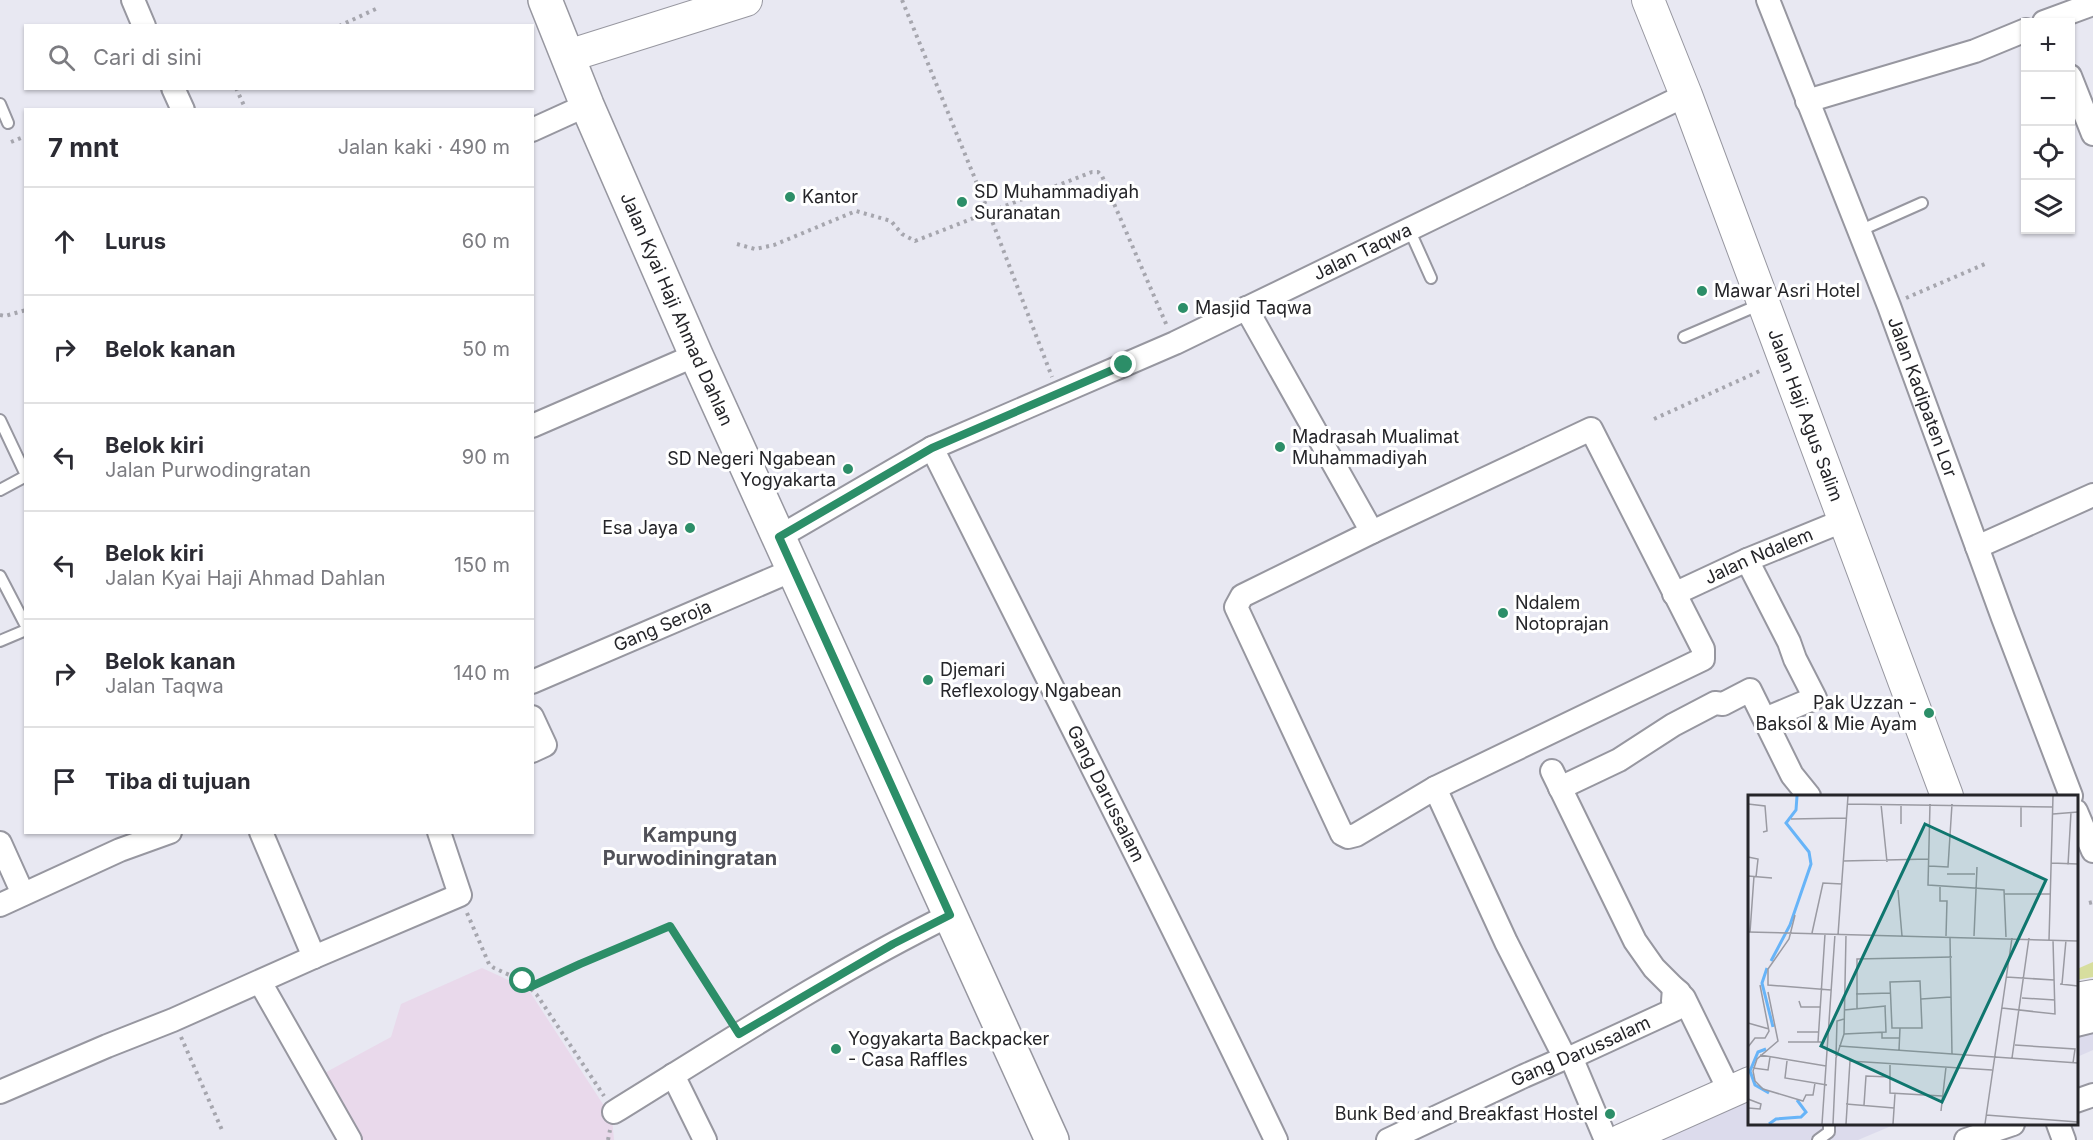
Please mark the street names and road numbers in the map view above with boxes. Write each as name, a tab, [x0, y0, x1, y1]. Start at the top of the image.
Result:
street label: Jalan Kyai Haji Ahmad Dahlan	[616, 189, 738, 429]
street label: Jalan Taqwa	[1310, 219, 1415, 284]
street label: Jalan Kadipaten Lor	[1884, 314, 1962, 480]
street label: Jalan Haji Agus Salim	[1764, 326, 1847, 504]
street label: Jalan Ndalem	[1701, 523, 1816, 588]
street label: Gang Seroja	[610, 595, 714, 656]
street label: Gang Darussalam	[1063, 722, 1149, 865]
street label: Gang Darussalam	[1507, 1011, 1653, 1091]

